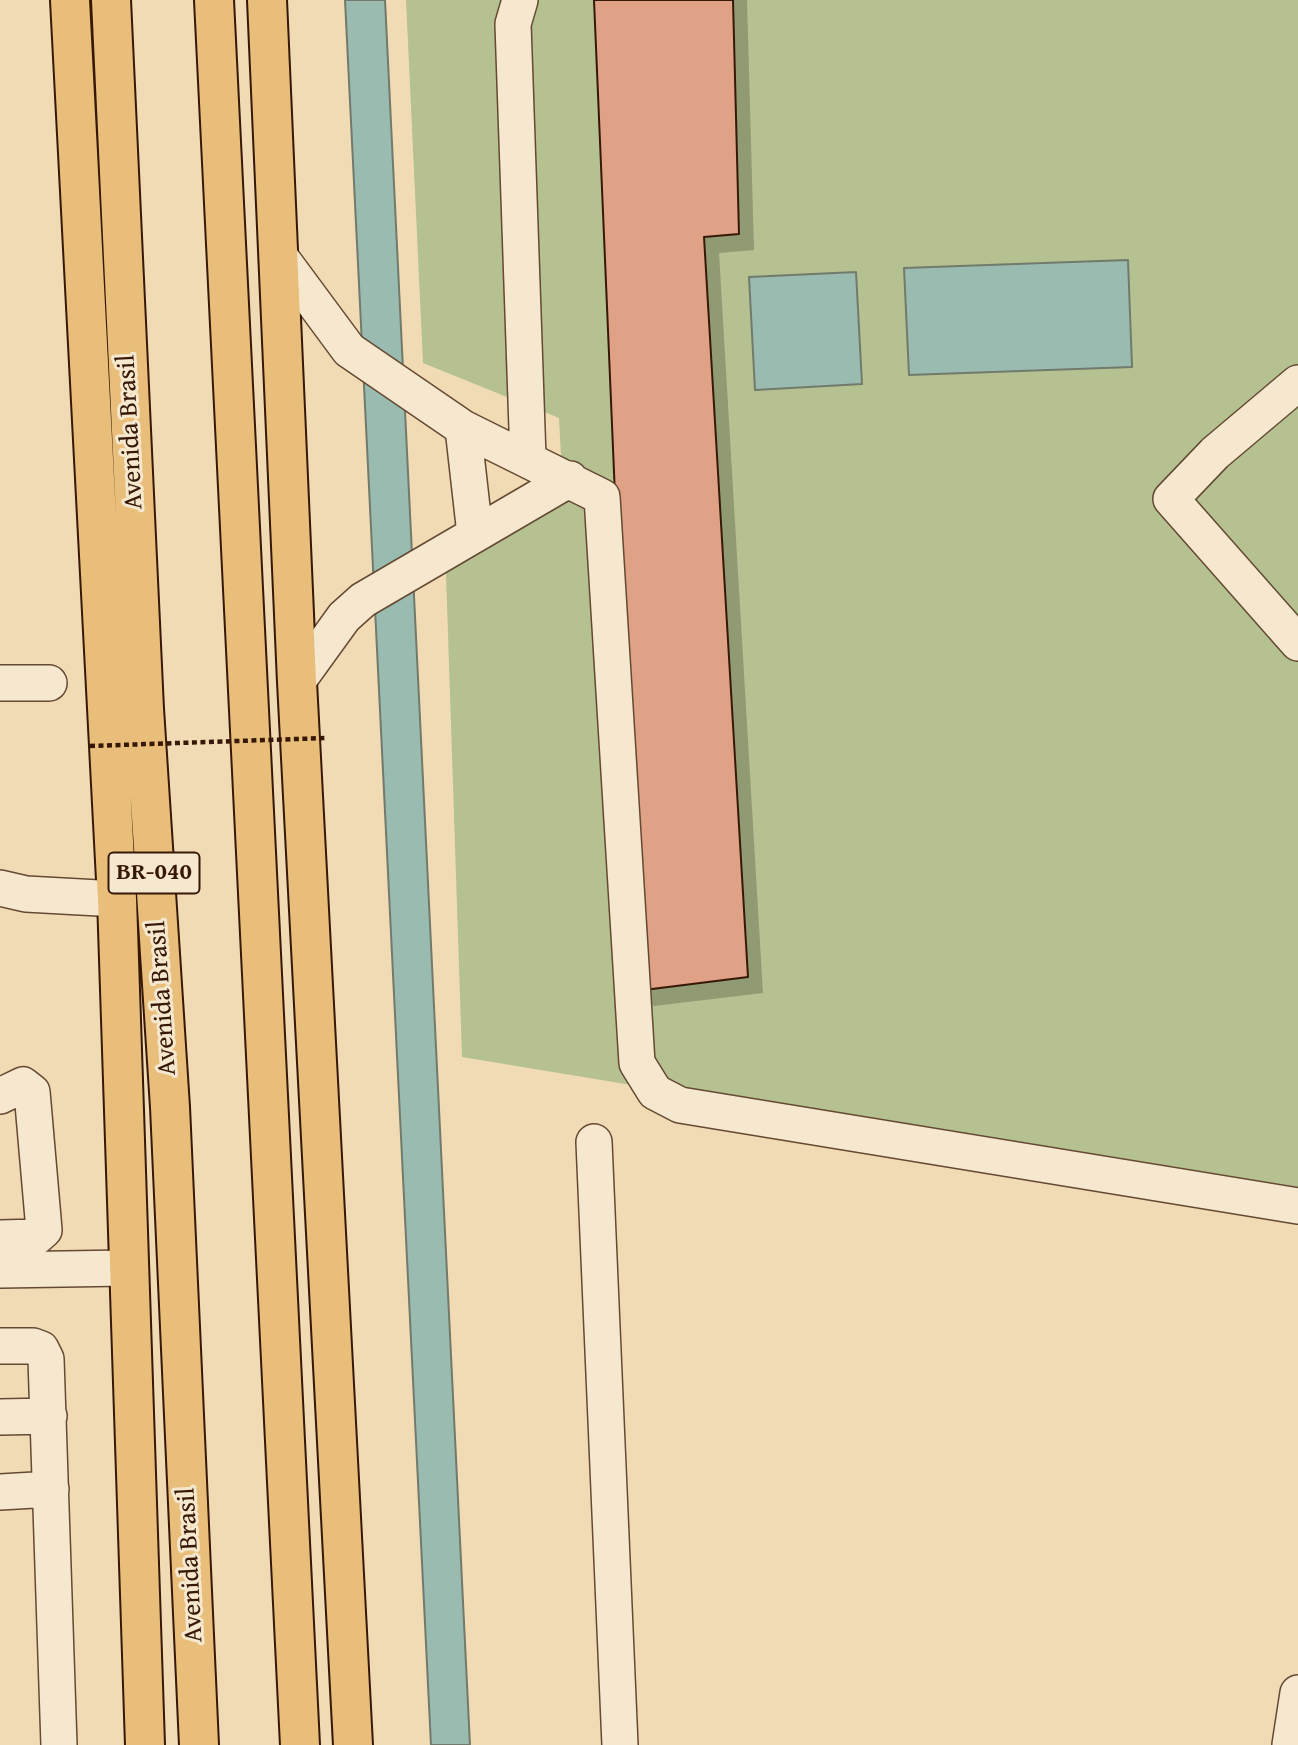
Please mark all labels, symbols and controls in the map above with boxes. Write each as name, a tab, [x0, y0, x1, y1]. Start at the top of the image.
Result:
street label: Avenida Brasil	[111, 354, 151, 510]
road number: BR-040	[108, 852, 200, 894]
street label: Avenida Brasil	[142, 919, 184, 1077]
street label: Avenida Brasil	[171, 1487, 211, 1643]

